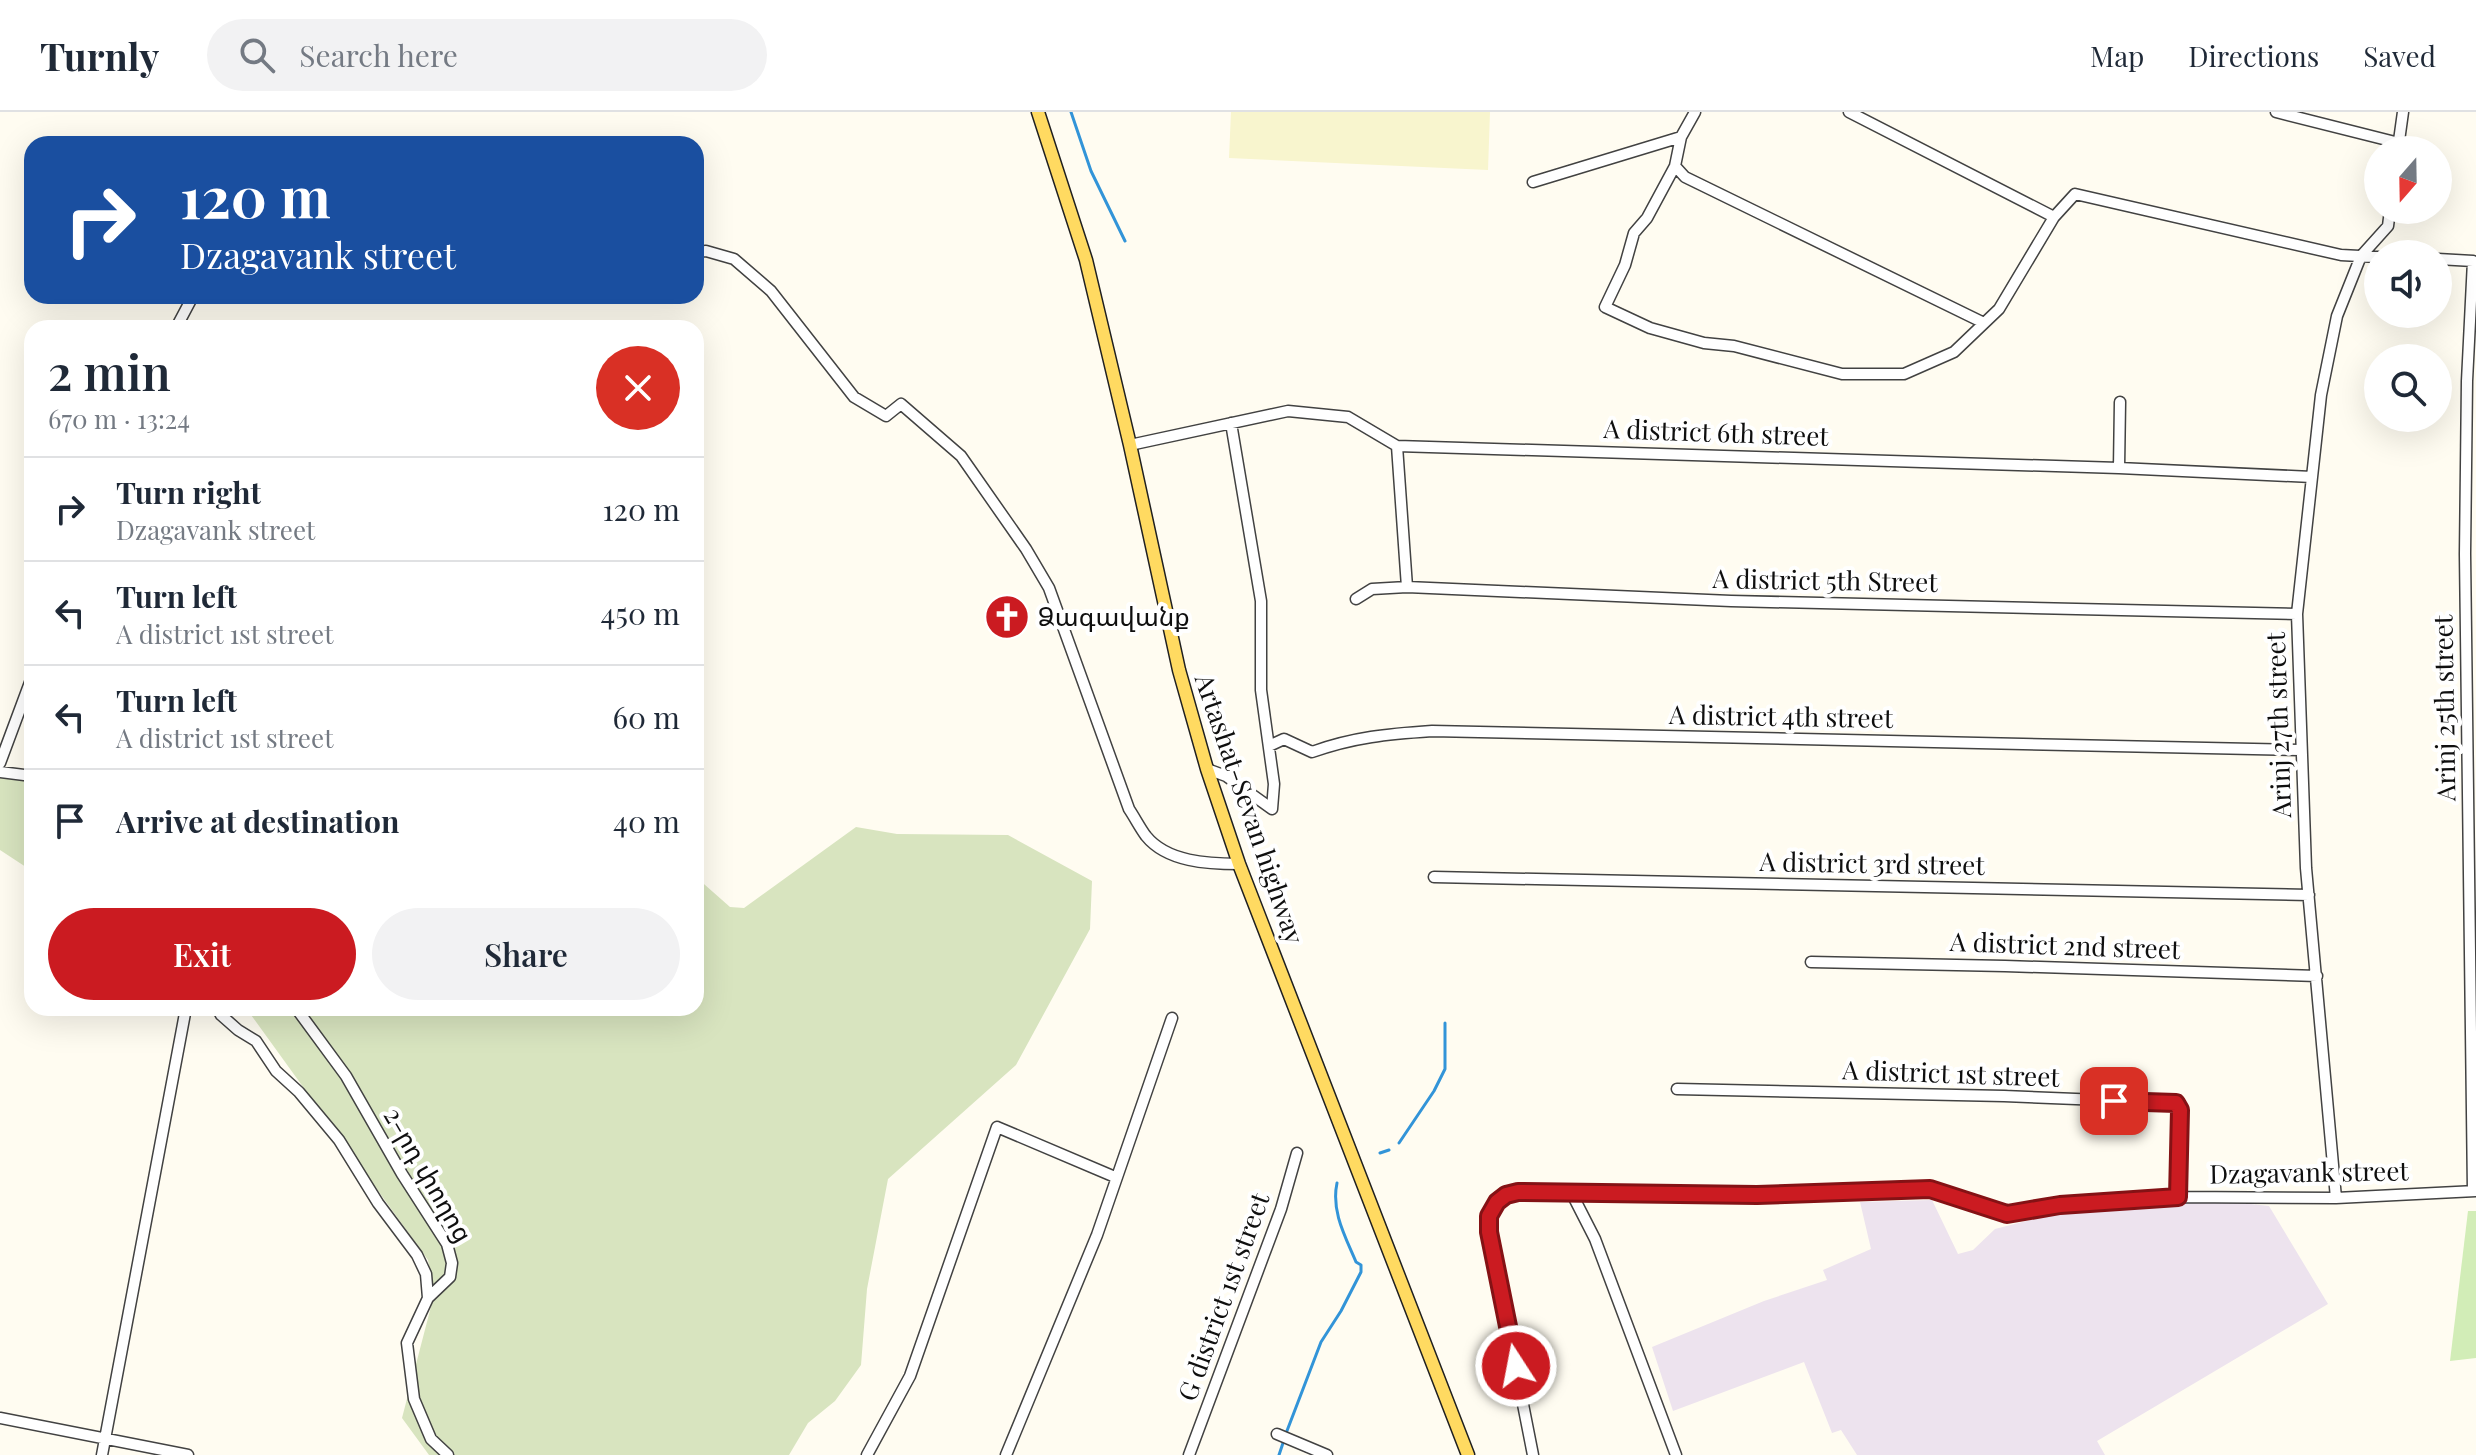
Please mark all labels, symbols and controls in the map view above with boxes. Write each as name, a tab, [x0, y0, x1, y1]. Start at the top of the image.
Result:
search box	[207, 19, 767, 91]
text: Turnly	[40, 30, 159, 81]
icon: search	[235, 33, 279, 77]
text: Search here	[299, 35, 458, 75]
text: Map	[2090, 37, 2144, 74]
text: Directions	[2188, 37, 2319, 74]
text: Saved	[2363, 37, 2436, 74]
north arrow	[2364, 136, 2452, 224]
map controls	[2364, 136, 2452, 432]
text: 120 m	[180, 158, 331, 233]
icon: right	[48, 168, 152, 272]
text: Dzagavank street	[180, 230, 456, 278]
button: sound	[2364, 240, 2452, 328]
text: 2 min	[48, 339, 171, 403]
button: search	[2364, 344, 2452, 432]
button: close	[596, 346, 680, 430]
text: 670 m · 13:24	[48, 401, 190, 436]
street label: A district 6th street	[1602, 410, 1830, 453]
text: Turn right	[116, 472, 261, 512]
icon: right	[48, 487, 92, 531]
text: 120 m	[602, 489, 680, 529]
text: Dzagavank street	[116, 512, 315, 547]
street label: A district 5th Street	[1711, 560, 1939, 599]
text: Turn left	[116, 576, 237, 616]
icon: left	[48, 591, 92, 635]
text: 450 m	[601, 593, 680, 633]
church icon: Ձագավանք	[983, 593, 1031, 641]
place label: Ձագավանք	[1038, 598, 1190, 633]
street label: Arinj 25th street	[2424, 614, 2463, 802]
text: A district 1st street	[116, 616, 333, 651]
street label: Arinj 27th street	[2257, 631, 2298, 820]
street label: Artashat-Sevan highway	[1187, 668, 1313, 948]
text: Turn left	[116, 680, 237, 720]
icon: left	[48, 695, 92, 739]
street label: A district 4th street	[1668, 696, 1894, 735]
text: 60 m	[612, 697, 680, 737]
text: A district 1st street	[116, 720, 333, 755]
icon: arrive	[48, 799, 92, 843]
text: Arrive at destination	[116, 801, 399, 841]
text: 40 m	[613, 801, 680, 841]
street label: A district 3rd street	[1758, 843, 1986, 882]
button: Exit	[48, 908, 356, 1000]
button: Share	[372, 908, 680, 1000]
street label: A district 2nd street	[1948, 923, 2182, 966]
street label: A district 1st street	[1841, 1051, 2061, 1094]
pin	[2080, 1067, 2148, 1135]
icon: arrive	[2092, 1079, 2136, 1123]
street label: 2-րդ փողոց	[377, 1101, 482, 1248]
street label: Dzagavank street	[2209, 1152, 2410, 1191]
street label: G district 1st street	[1169, 1187, 1277, 1405]
position arrow	[1474, 1324, 1558, 1408]

